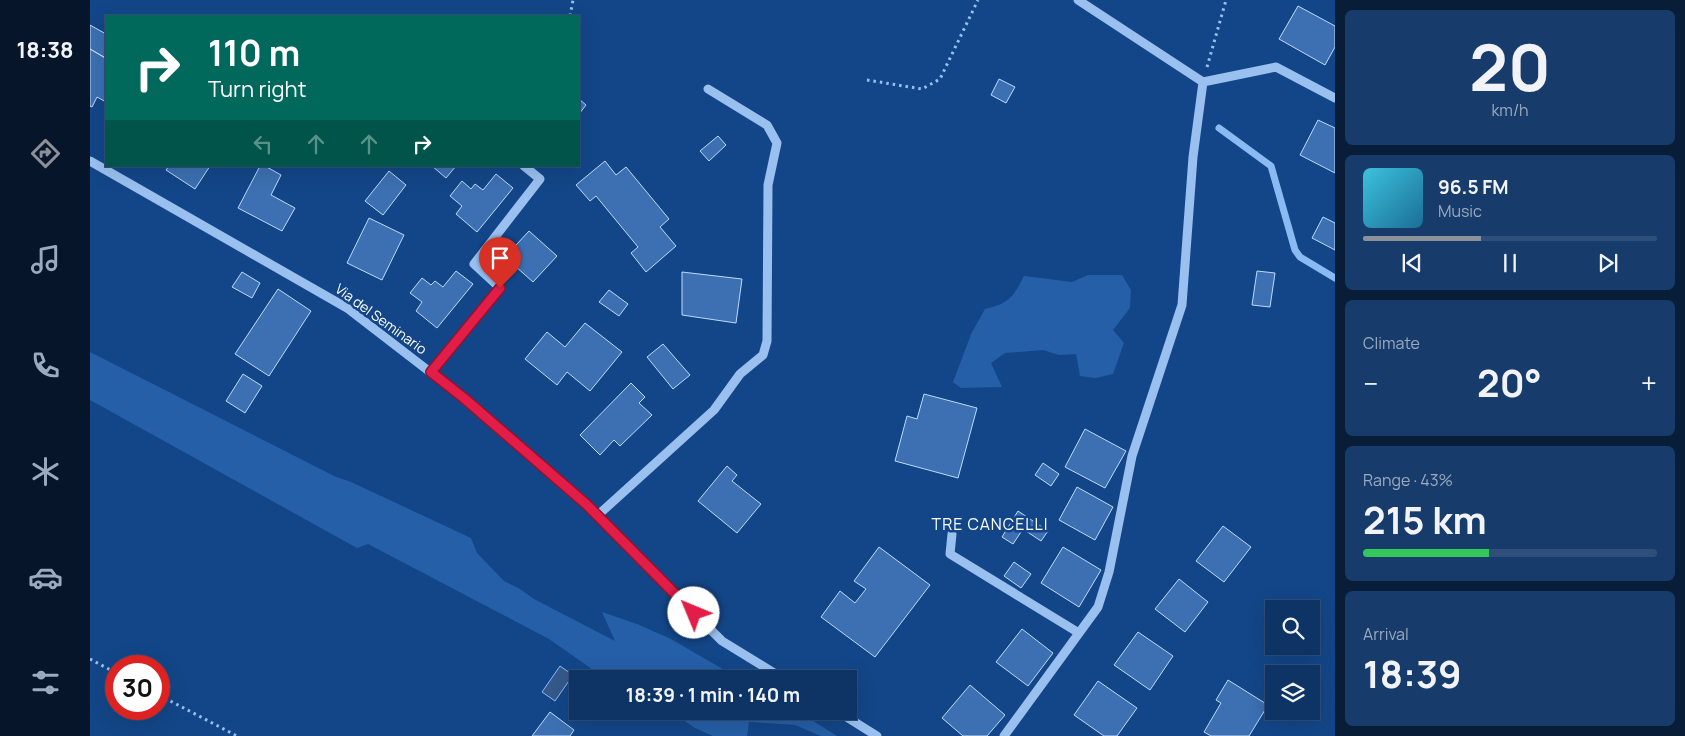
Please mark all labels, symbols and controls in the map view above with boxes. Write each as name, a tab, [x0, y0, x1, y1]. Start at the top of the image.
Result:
text: 20	[1469, 22, 1551, 111]
text: 110 m	[208, 29, 300, 77]
text: 18:38	[17, 35, 73, 65]
icon: right	[125, 35, 190, 100]
text: Turn right	[208, 74, 306, 104]
text: km/h	[1491, 99, 1529, 121]
icon: left	[249, 130, 277, 158]
icon: ahead	[302, 130, 330, 158]
icon: ahead	[355, 130, 383, 158]
icon: right	[408, 130, 436, 158]
icon: directions	[28, 136, 63, 171]
text: 96.5 FM	[1438, 174, 1509, 200]
text: Music	[1438, 200, 1482, 222]
pin	[479, 237, 521, 288]
icon: music	[28, 242, 63, 277]
icon: arrive	[486, 244, 514, 272]
icon: previous	[1398, 249, 1426, 277]
icon: pause	[1496, 249, 1524, 277]
icon: next	[1594, 249, 1622, 277]
street label: Via del Seminario	[332, 279, 431, 358]
text: Climate	[1363, 332, 1420, 354]
icon: phone	[28, 348, 63, 383]
text: 20°	[1477, 356, 1542, 408]
text: −	[1363, 364, 1378, 402]
text: +	[1641, 364, 1657, 402]
icon: climate	[28, 454, 63, 489]
text: Range · 43%	[1363, 469, 1453, 491]
text: 215 km	[1363, 493, 1487, 545]
district label: TRE CANCELLI	[932, 513, 1048, 535]
icon: car	[28, 560, 63, 595]
position arrow	[667, 586, 719, 638]
map controls	[1265, 600, 1320, 720]
button: search	[1265, 600, 1320, 655]
text: Arrival	[1363, 623, 1409, 645]
text: 18:39	[1363, 647, 1462, 699]
speed limit sign: 30	[105, 655, 170, 720]
icon: filters	[28, 665, 63, 700]
button: layers	[1265, 665, 1320, 720]
text: 18:39 · 1 min · 140 m	[626, 682, 800, 708]

